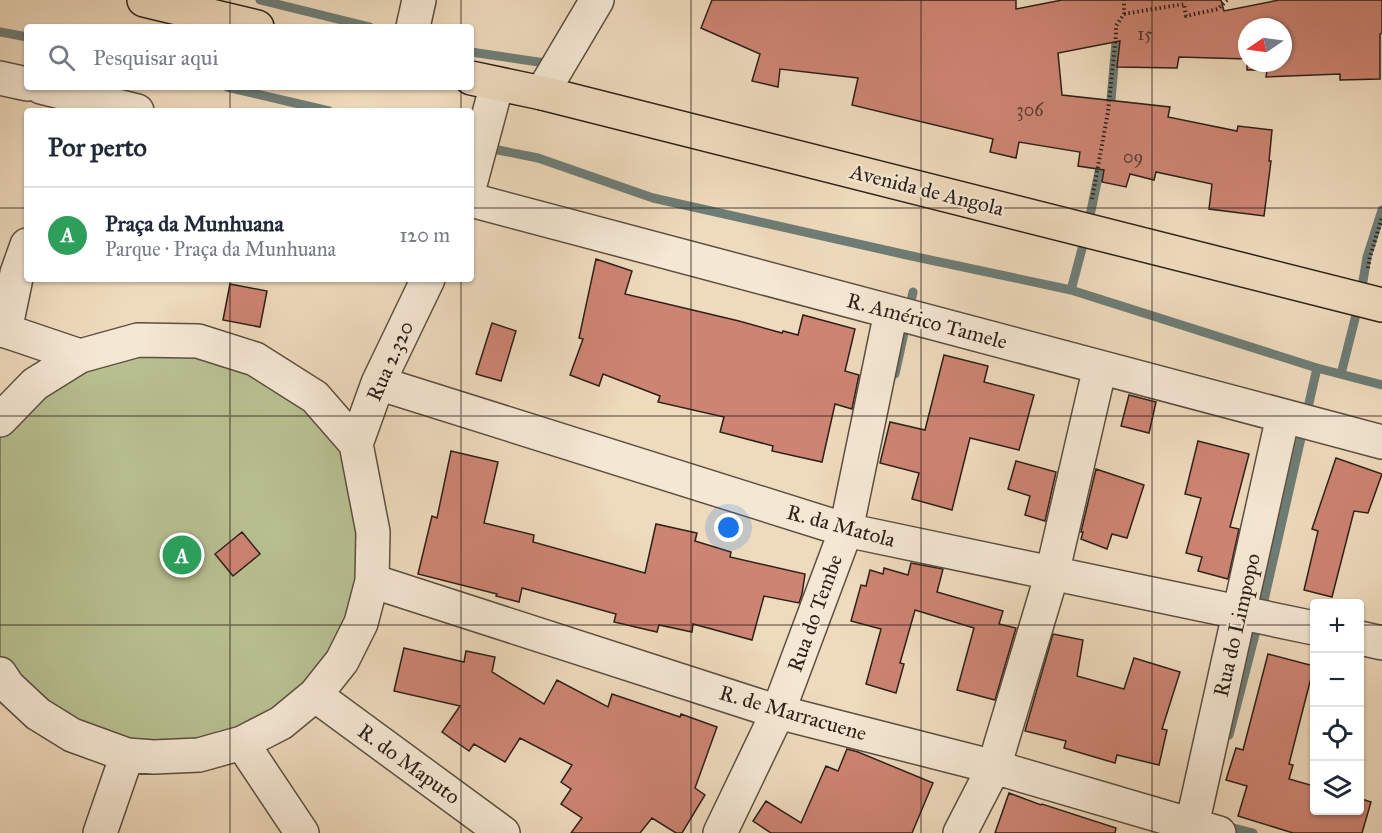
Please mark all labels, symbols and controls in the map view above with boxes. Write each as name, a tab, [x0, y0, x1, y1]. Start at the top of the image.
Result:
north arrow	[1238, 18, 1292, 72]
house number: 15	[1137, 23, 1153, 45]
search box	[24, 24, 474, 90]
icon: search	[45, 41, 78, 74]
text: Pesquisar aqui	[93, 44, 218, 71]
house number: 306	[1017, 99, 1044, 121]
text: Por perto	[48, 131, 147, 163]
house number: 09	[1123, 146, 1143, 168]
street label: Avenida de Angola	[847, 158, 1007, 222]
text: Praça da Munhuana	[105, 210, 284, 237]
text: A	[61, 223, 74, 247]
text: 120 m	[399, 223, 450, 247]
text: Parque · Praça da Munhuana	[105, 237, 336, 261]
street label: R. Américo Tamele	[844, 287, 1010, 355]
street label: Rua 2.320	[361, 317, 419, 405]
street label: R. da Matola	[784, 499, 898, 553]
your location	[714, 513, 743, 542]
pin: A	[162, 532, 201, 578]
street label: Rua do Limpopo	[1208, 550, 1266, 699]
street label: Rua do Tembe	[782, 551, 848, 675]
map controls	[1310, 599, 1364, 815]
button: +	[1310, 599, 1364, 653]
button: −	[1310, 653, 1364, 707]
street label: R. de Marracuene	[716, 680, 870, 747]
button: locate	[1310, 707, 1364, 761]
street label: R. do Maputo	[353, 718, 466, 810]
button: layers	[1310, 761, 1364, 815]

